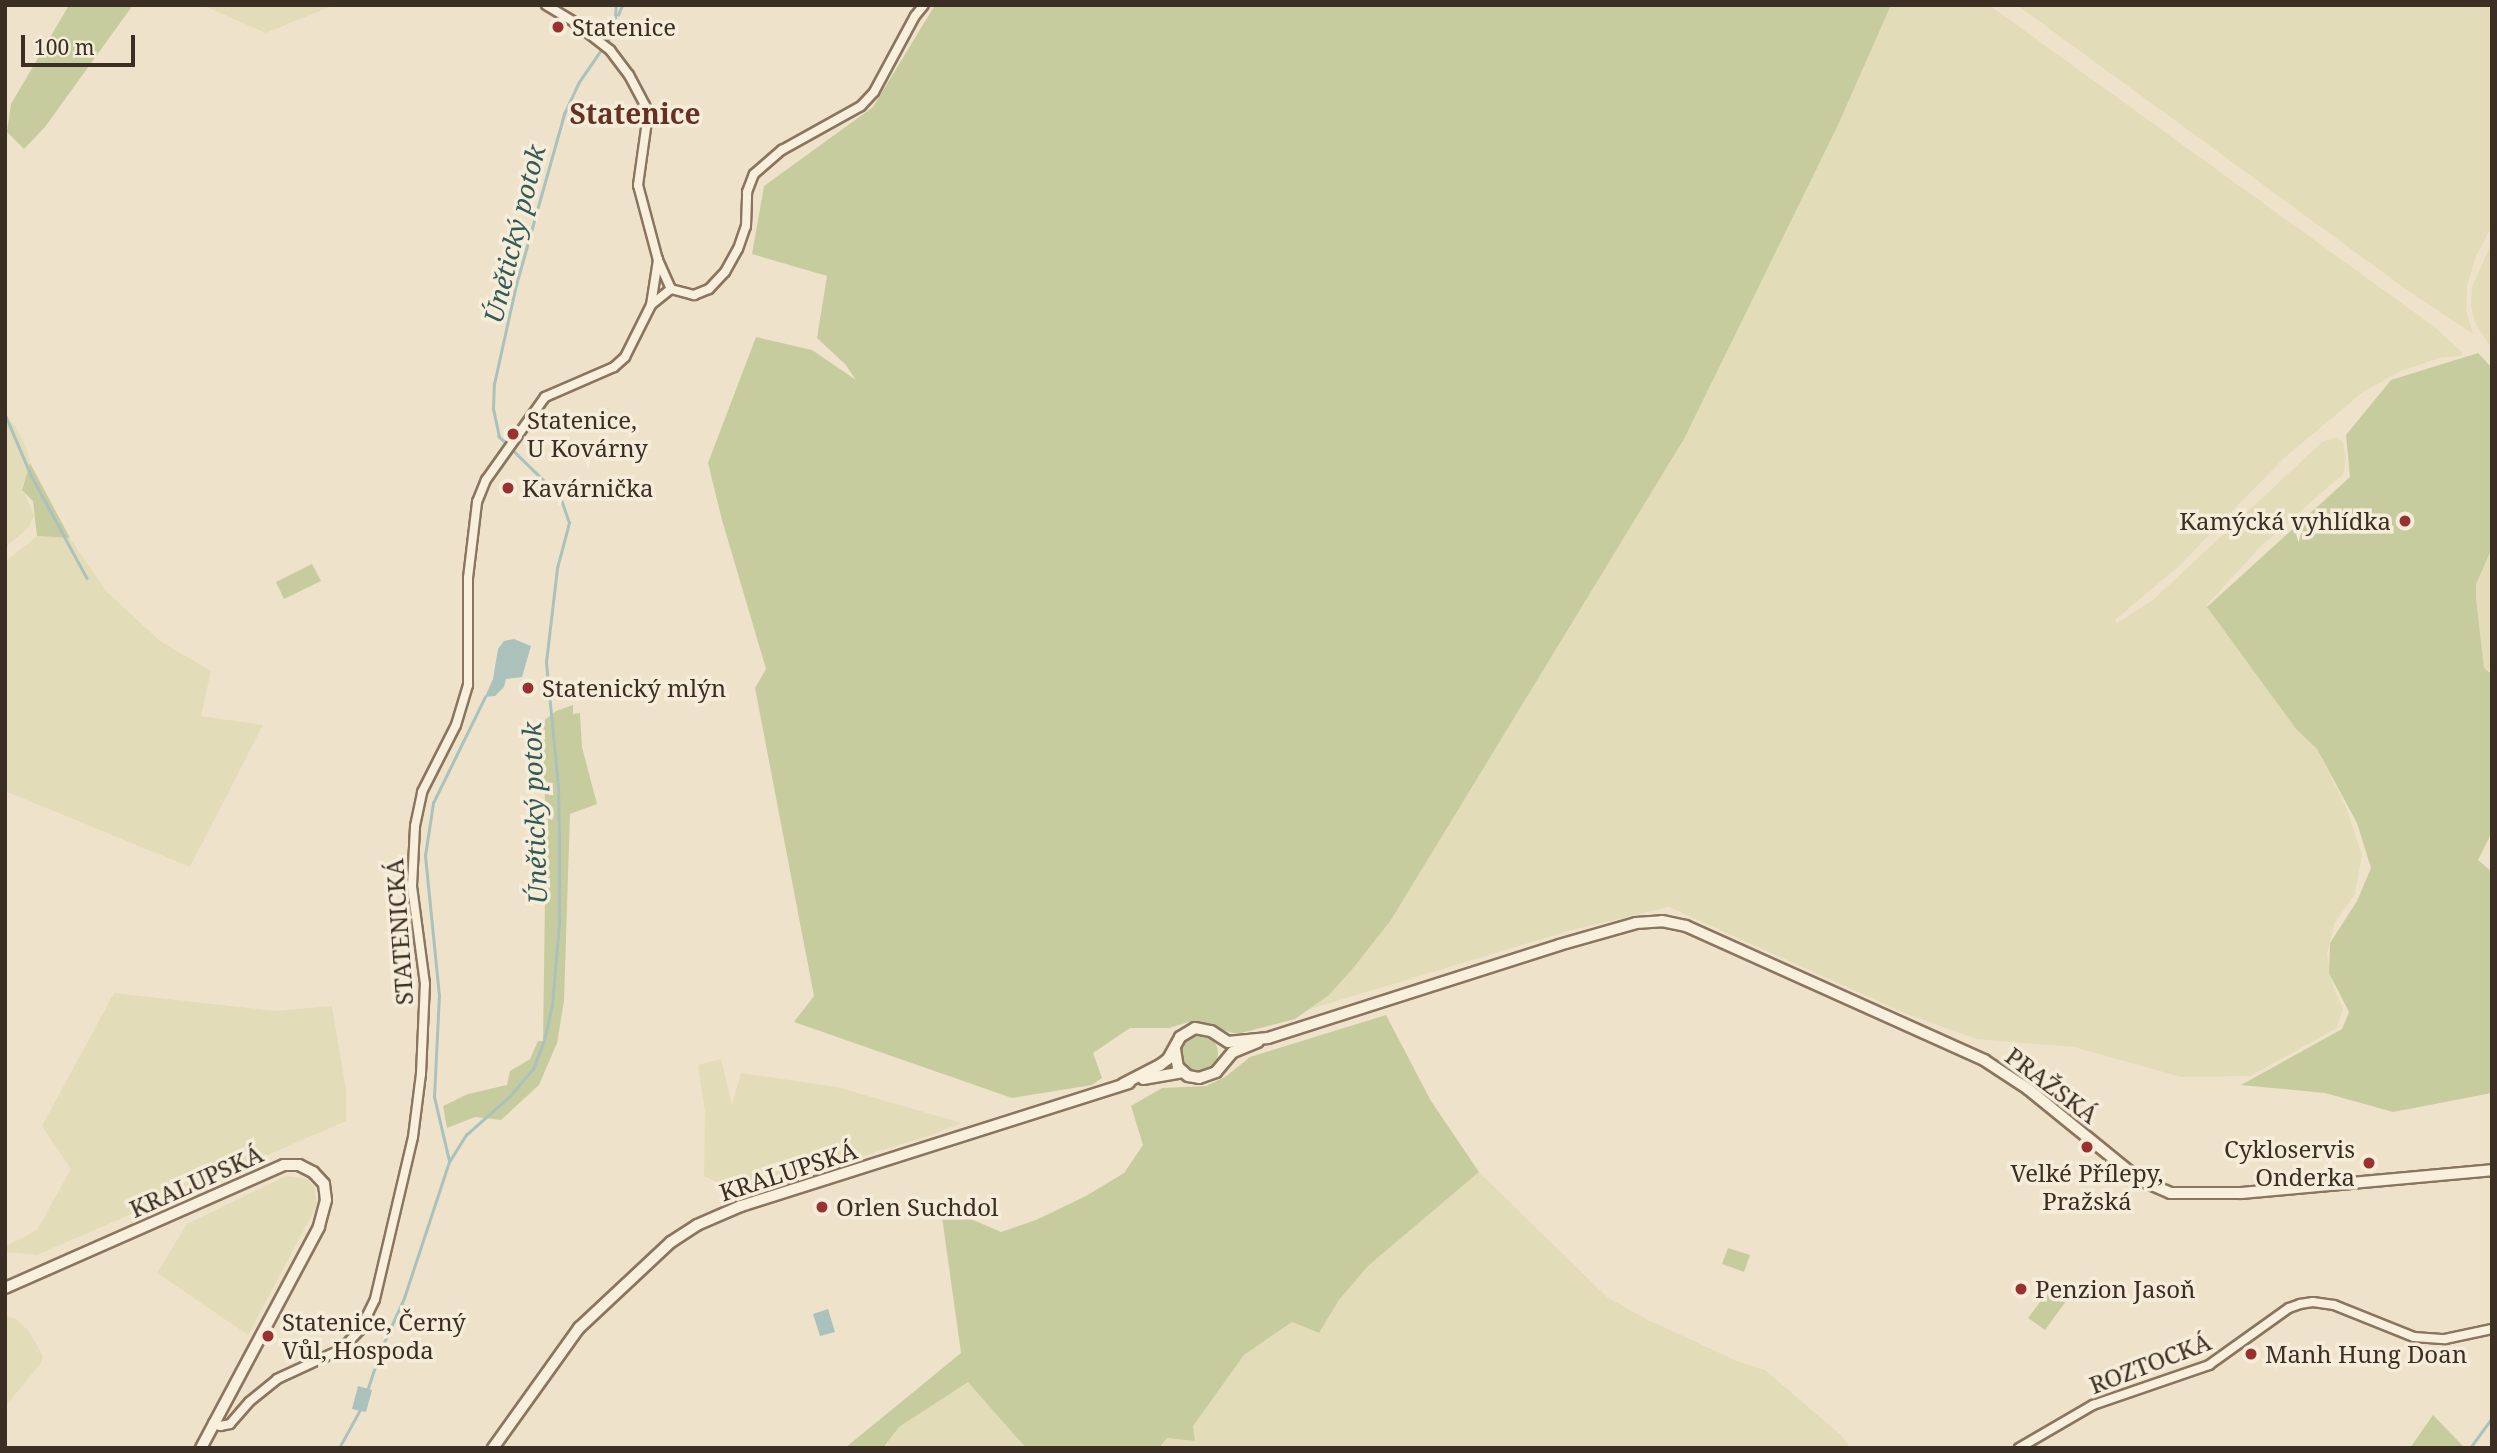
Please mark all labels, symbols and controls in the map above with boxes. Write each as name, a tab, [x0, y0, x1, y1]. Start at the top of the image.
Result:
place label: Statenice	[572, 13, 676, 41]
marker: Statenice	[550, 19, 566, 35]
scale bar	[24, 21, 138, 65]
text: 100 m	[34, 33, 95, 61]
district label: Statenice	[569, 96, 701, 130]
water label: Únětický potok	[478, 142, 552, 326]
place label: Statenice, U Kovárny	[527, 406, 648, 462]
marker: Statenice, U Kovárny	[505, 426, 521, 442]
place label: Kavárnička	[522, 474, 654, 502]
marker: Kavárnička	[500, 480, 516, 496]
place label: Kamýcká vyhlídka	[2179, 507, 2391, 535]
marker: Kamýcká vyhlídka	[2397, 513, 2413, 529]
place label: Statenický mlýn	[542, 674, 726, 702]
marker: Statenický mlýn	[520, 680, 536, 696]
water label: Únětický potok	[516, 722, 554, 904]
street label: STATENICKÁ	[380, 858, 418, 1006]
street label: PRAŽSKÁ	[2000, 1041, 2104, 1129]
street label: KRALUPSKÁ	[716, 1135, 860, 1207]
place label: Cykloservis Onderka	[2224, 1135, 2355, 1191]
street label: KRALUPSKÁ	[125, 1139, 267, 1223]
marker: Velké Přílepy, Pražská	[2079, 1139, 2095, 1155]
marker: Cykloservis Onderka	[2361, 1155, 2377, 1171]
place label: Velké Přílepy, Pražská	[2010, 1159, 2164, 1215]
place label: Orlen Suchdol	[836, 1193, 998, 1221]
marker: Orlen Suchdol	[814, 1199, 830, 1215]
place label: Penzion Jasoň	[2035, 1275, 2196, 1303]
marker: Penzion Jasoň	[2013, 1281, 2029, 1297]
place label: Statenice, Černý Vůl, Hospoda	[282, 1308, 466, 1364]
street label: ROZTOCKÁ	[2085, 1327, 2215, 1399]
marker: Statenice, Černý Vůl, Hospoda	[260, 1328, 276, 1344]
place label: Manh Hung Doan	[2265, 1340, 2467, 1368]
marker: Manh Hung Doan	[2243, 1346, 2259, 1362]

